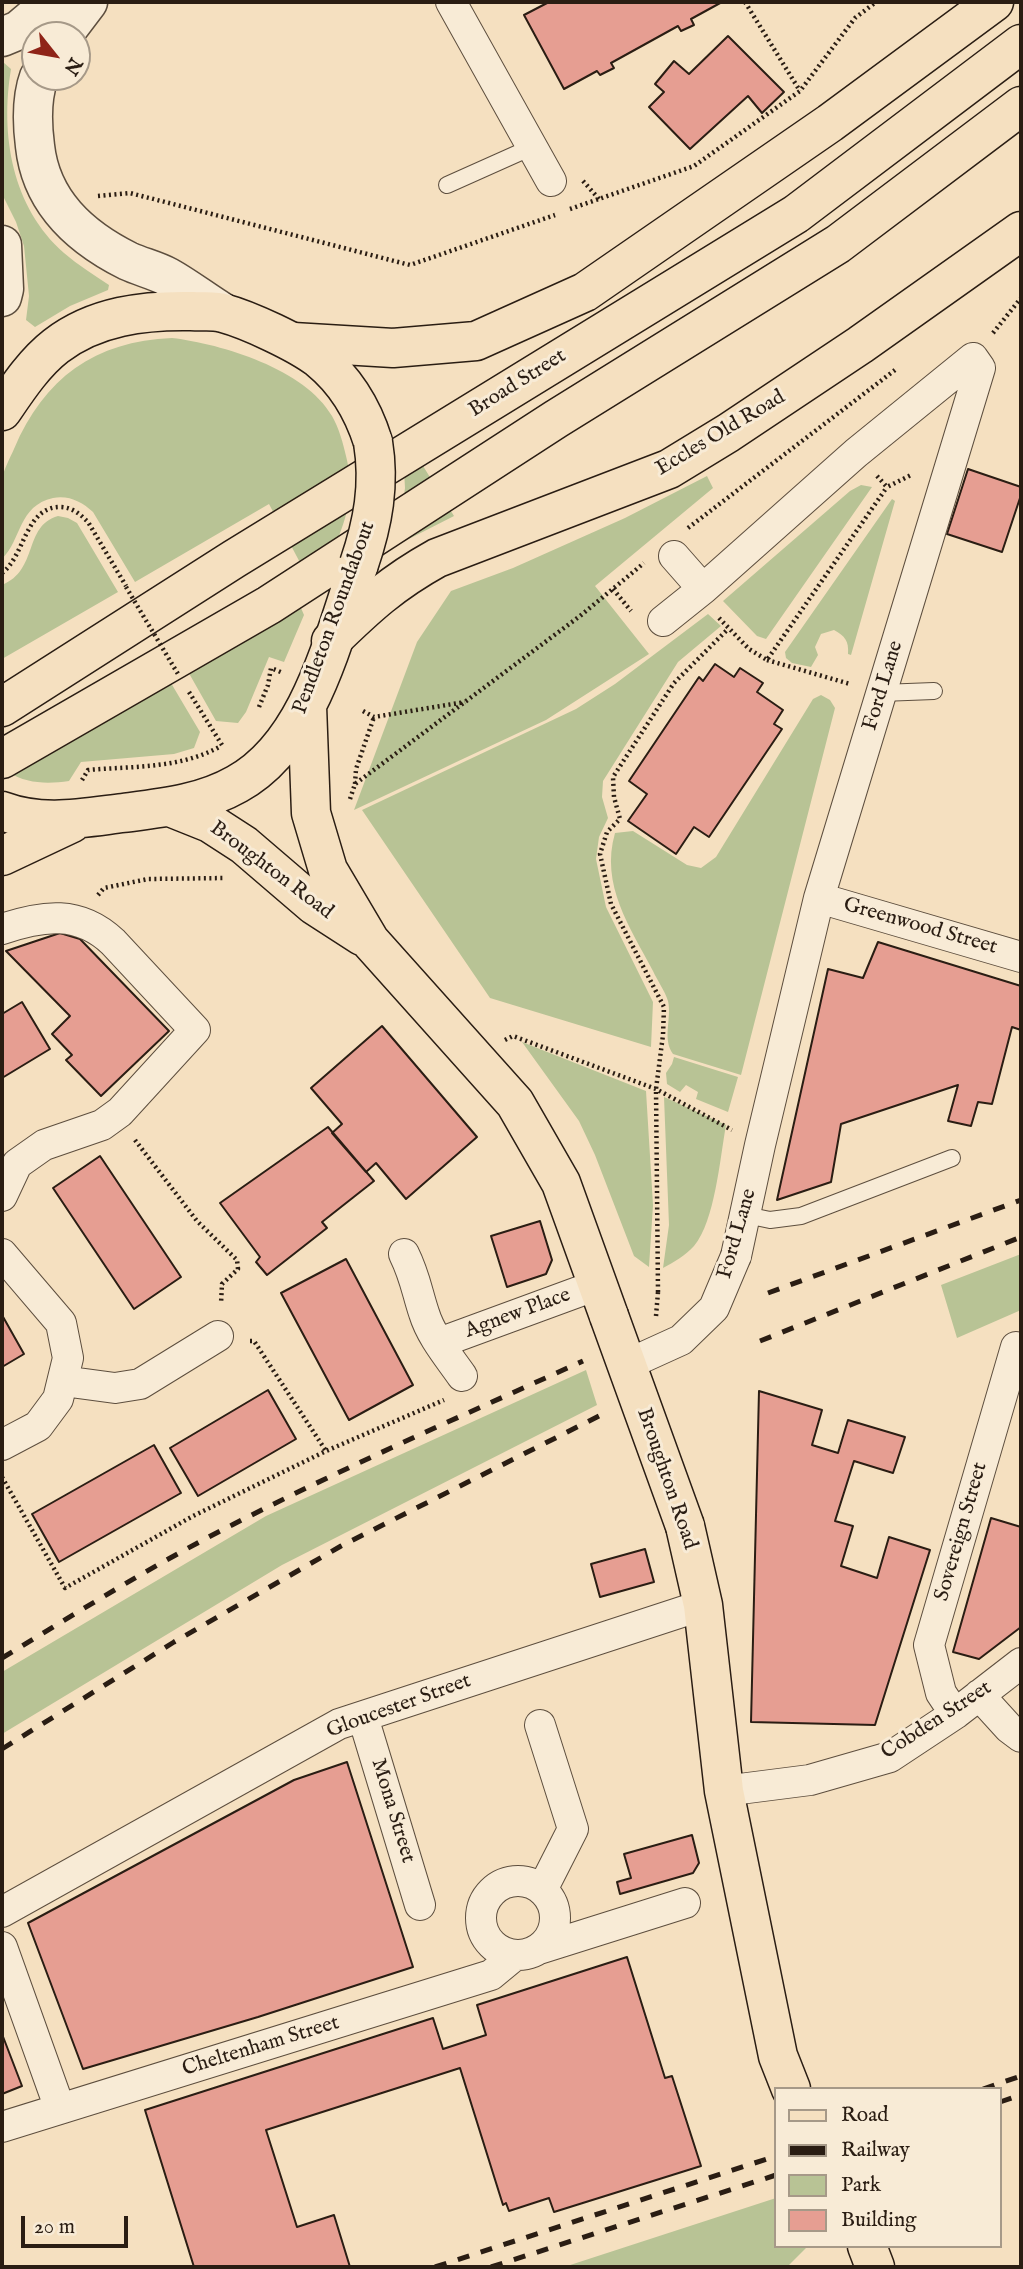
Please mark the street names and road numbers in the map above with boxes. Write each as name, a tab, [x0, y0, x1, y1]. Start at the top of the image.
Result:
street label: Broad Street	[465, 344, 571, 424]
street label: Eccles Old Road	[652, 386, 790, 482]
street label: Pendleton Roundabout	[288, 518, 382, 718]
street label: Ford Lane	[858, 638, 910, 734]
street label: Broughton Road	[204, 816, 338, 926]
street label: Greenwood Street	[840, 893, 1000, 961]
street label: Ford Lane	[713, 1186, 763, 1282]
street label: Agnew Place	[462, 1283, 574, 1345]
street label: Broughton Road	[630, 1405, 702, 1553]
street label: Sovereign Street	[930, 1460, 994, 1604]
street label: Gloucester Street	[323, 1669, 475, 1745]
street label: Cobden Street	[877, 1676, 997, 1766]
street label: Mona Street	[364, 1756, 420, 1866]
street label: Cheltenham Street	[179, 2011, 343, 2083]

